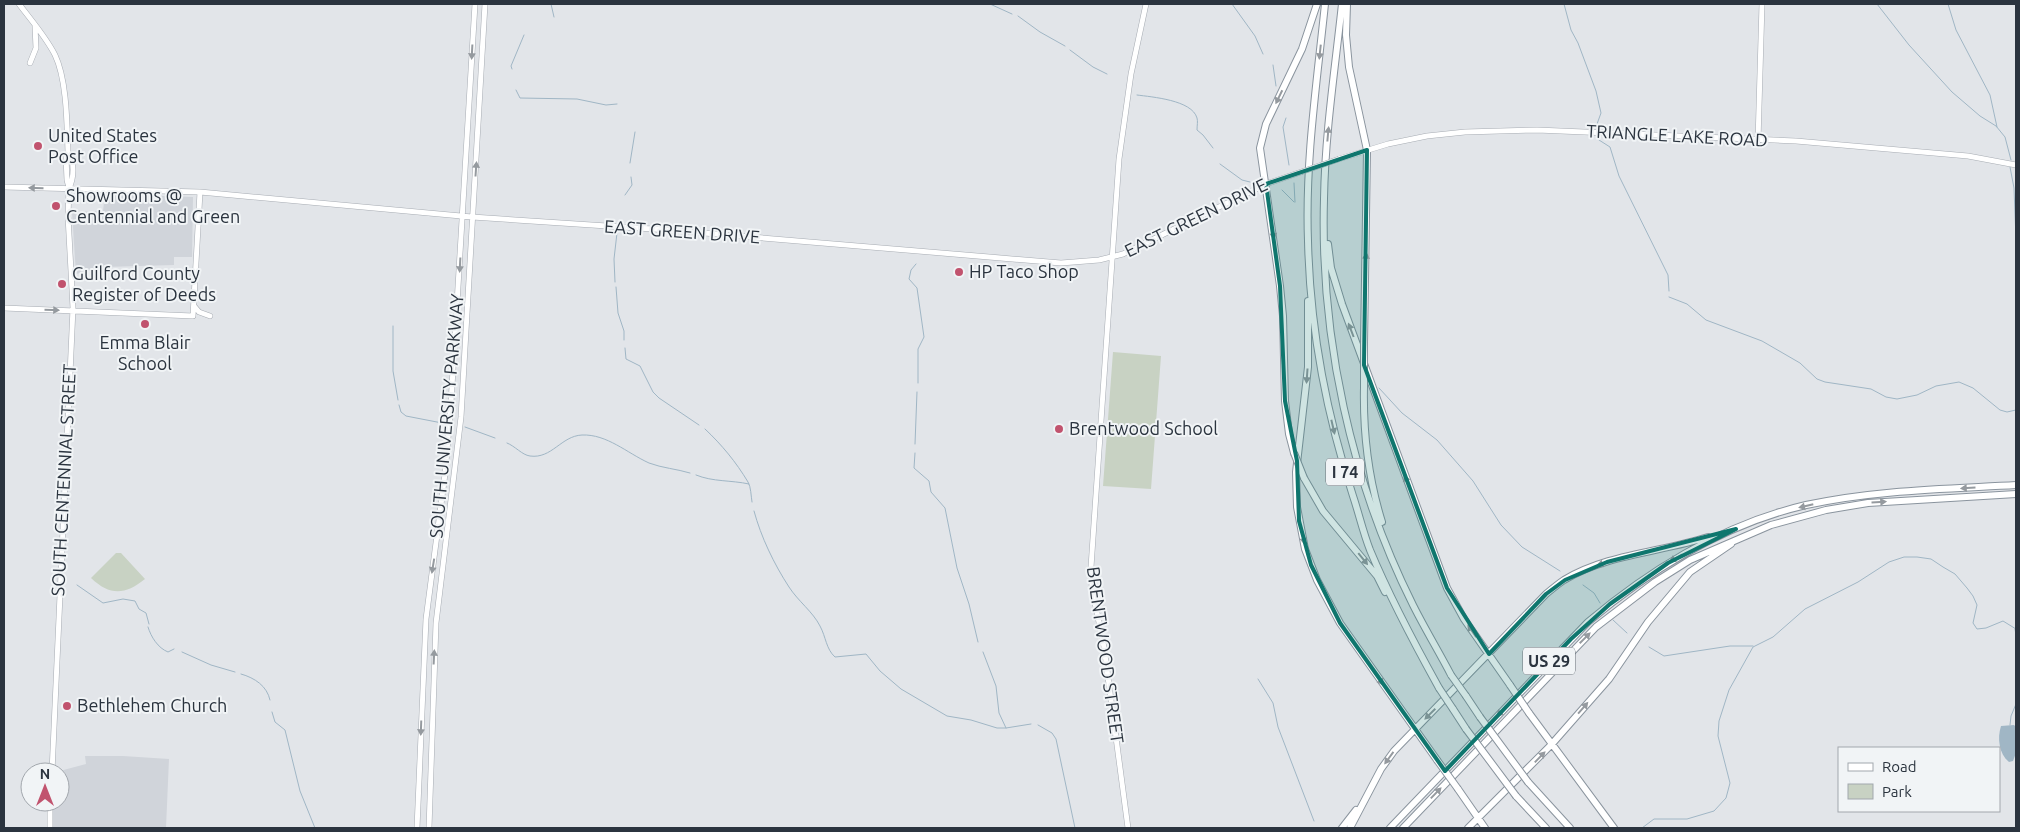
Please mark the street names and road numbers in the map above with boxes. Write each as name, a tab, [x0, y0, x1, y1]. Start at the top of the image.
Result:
street label: TRIANGLE LAKE ROAD	[1586, 120, 1768, 150]
street label: EAST GREEN DRIVE	[1121, 174, 1270, 260]
street label: EAST GREEN DRIVE	[603, 216, 761, 246]
street label: SOUTH UNIVERSITY PARKWAY	[425, 292, 467, 539]
street label: SOUTH CENTENNIAL STREET	[47, 363, 79, 597]
road number: I 74	[1326, 458, 1364, 486]
street label: BRENTWOOD STREET	[1084, 565, 1128, 744]
road number: US 29	[1523, 648, 1575, 674]

